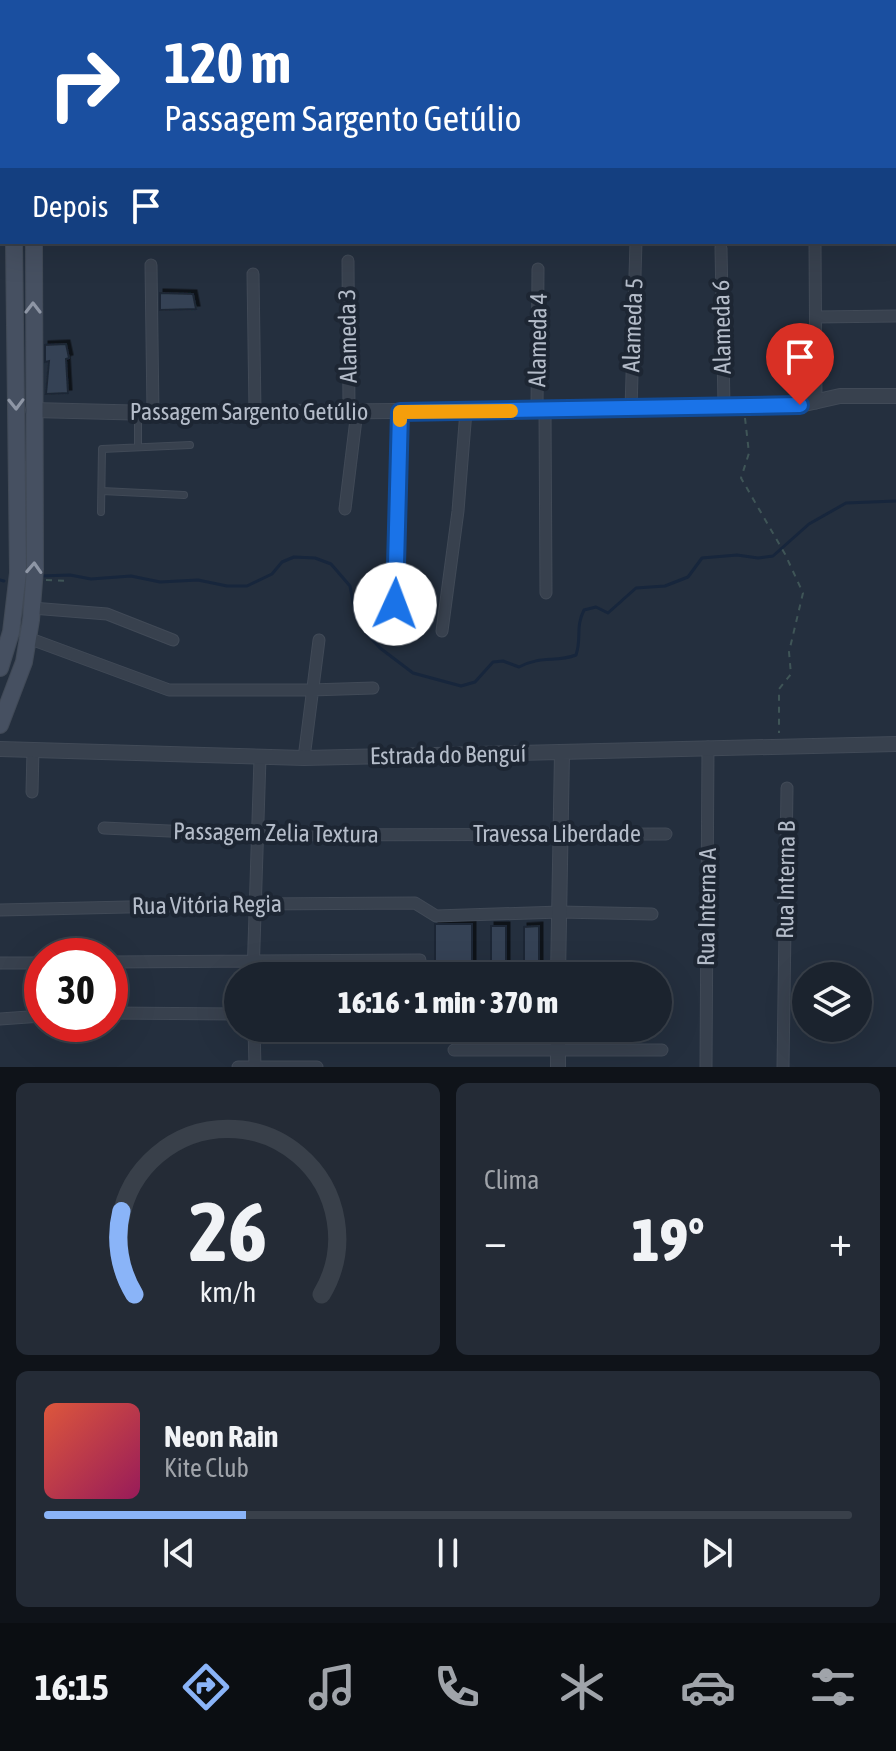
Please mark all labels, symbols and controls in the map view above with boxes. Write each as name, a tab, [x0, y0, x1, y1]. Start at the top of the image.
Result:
text: 120 m	[164, 31, 291, 95]
icon: right	[32, 32, 136, 136]
text: Passagem Sargento Getúlio	[164, 97, 522, 139]
icon: arrive	[124, 184, 168, 228]
text: Depois	[32, 189, 108, 223]
street label: Alameda 5	[617, 277, 648, 373]
street label: Alameda 6	[707, 280, 736, 374]
street label: Alameda 3	[333, 289, 362, 383]
street label: Alameda 4	[523, 293, 552, 387]
one-way arrow	[25, 301, 42, 314]
pin	[766, 323, 834, 405]
icon: arrive	[778, 335, 822, 379]
one-way arrow	[7, 398, 24, 411]
street label: Passagem Sargento Getúlio	[130, 398, 368, 425]
one-way arrow	[25, 561, 42, 574]
position arrow	[353, 562, 437, 646]
street label: Estrada do Benguí	[370, 740, 526, 769]
street label: Passagem Zelia Textura	[173, 817, 379, 848]
street label: Travessa Liberdade	[473, 820, 641, 847]
street label: Rua Interna B	[771, 820, 800, 939]
street label: Rua Interna A	[692, 847, 721, 966]
street label: Rua Vitória Regia	[132, 890, 282, 919]
speed limit sign: 30	[24, 938, 128, 1042]
map controls	[792, 962, 872, 1042]
button: layers	[792, 962, 872, 1042]
text: 16:16 · 1 min · 370 m	[338, 985, 558, 1019]
text: Clima	[484, 1165, 539, 1195]
text: 26	[189, 1183, 267, 1279]
text: 19°	[632, 1205, 704, 1274]
text: −	[484, 1215, 507, 1265]
text: +	[829, 1215, 852, 1265]
text: km/h	[200, 1275, 256, 1308]
text: Neon Rain	[164, 1419, 278, 1453]
text: Kite Club	[164, 1453, 249, 1483]
icon: previous	[157, 1531, 201, 1575]
icon: pause	[426, 1531, 470, 1575]
icon: next	[695, 1531, 739, 1575]
icon: directions	[178, 1659, 234, 1715]
icon: music	[304, 1659, 360, 1715]
icon: phone	[429, 1659, 485, 1715]
icon: climate	[554, 1659, 610, 1715]
icon: car	[680, 1659, 736, 1715]
icon: filters	[805, 1659, 861, 1715]
text: 16:15	[35, 1666, 109, 1708]

